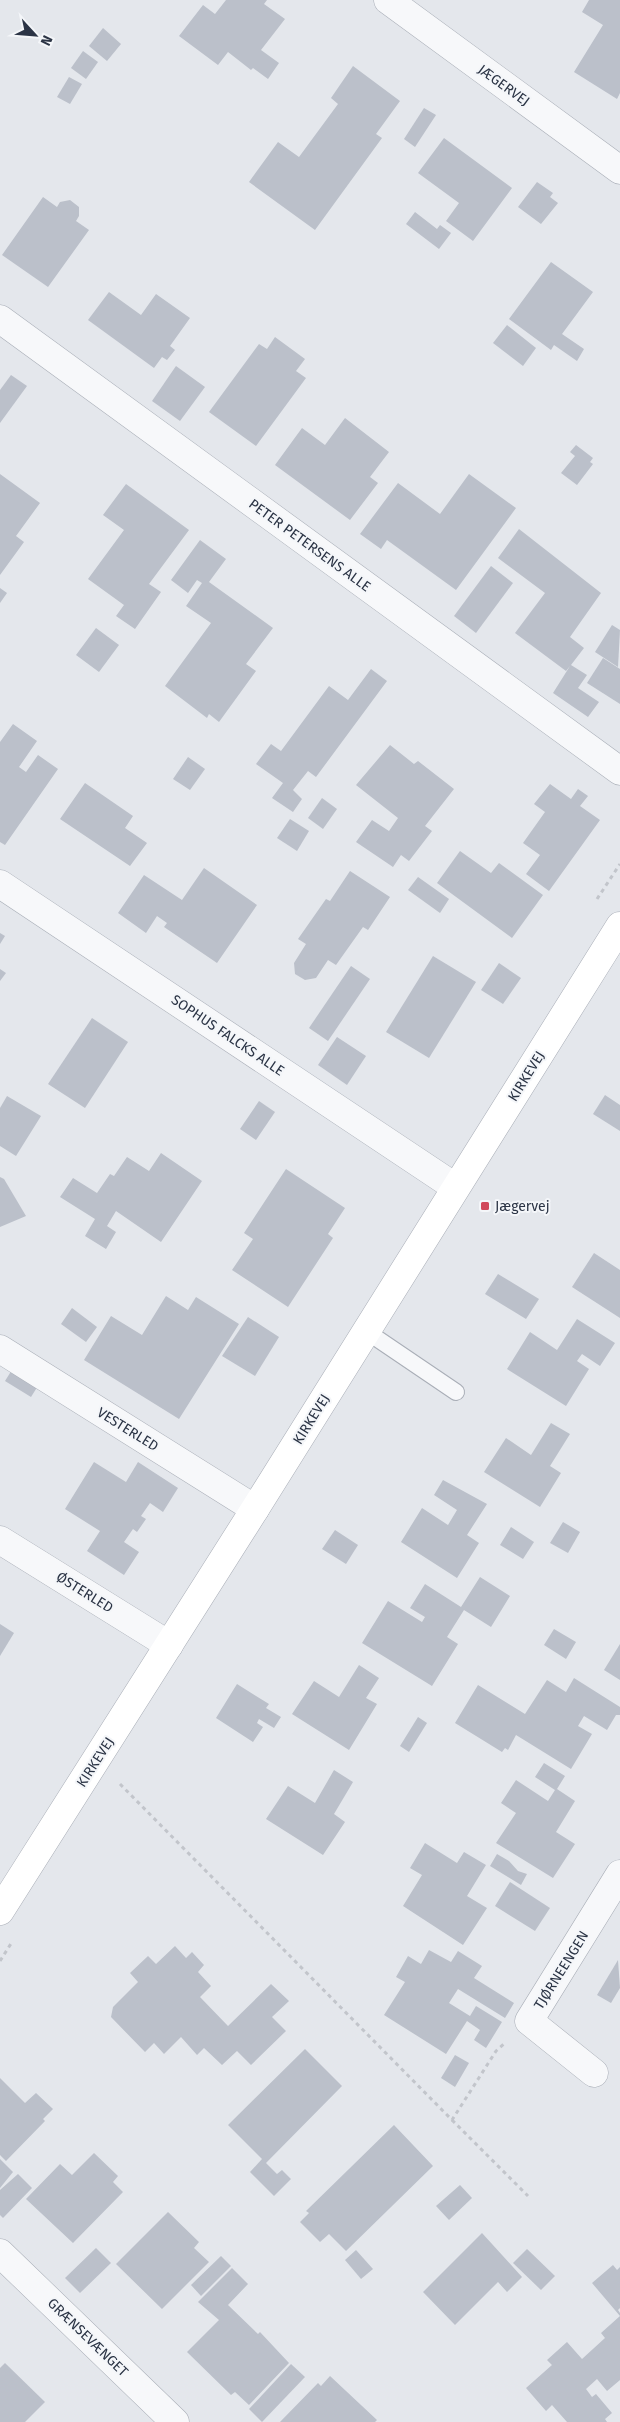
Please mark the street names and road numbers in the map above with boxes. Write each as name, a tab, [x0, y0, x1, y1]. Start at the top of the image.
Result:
street label: JÆGERVEJ	[475, 61, 533, 110]
street label: PETER PETERSENS ALLE	[245, 495, 374, 595]
street label: SOPHUS FALCKS ALLE	[168, 991, 288, 1080]
street label: KIRKEVEJ	[504, 1048, 548, 1105]
street label: KIRKEVEJ	[289, 1391, 333, 1448]
street label: VESTERLED	[94, 1404, 162, 1455]
street label: ØSTERLED	[53, 1568, 116, 1617]
street label: KIRKEVEJ	[73, 1734, 118, 1790]
street label: TJØRNEENGEN	[531, 1928, 592, 2013]
street label: GRÆNSEVÆNGET	[44, 2295, 132, 2381]

